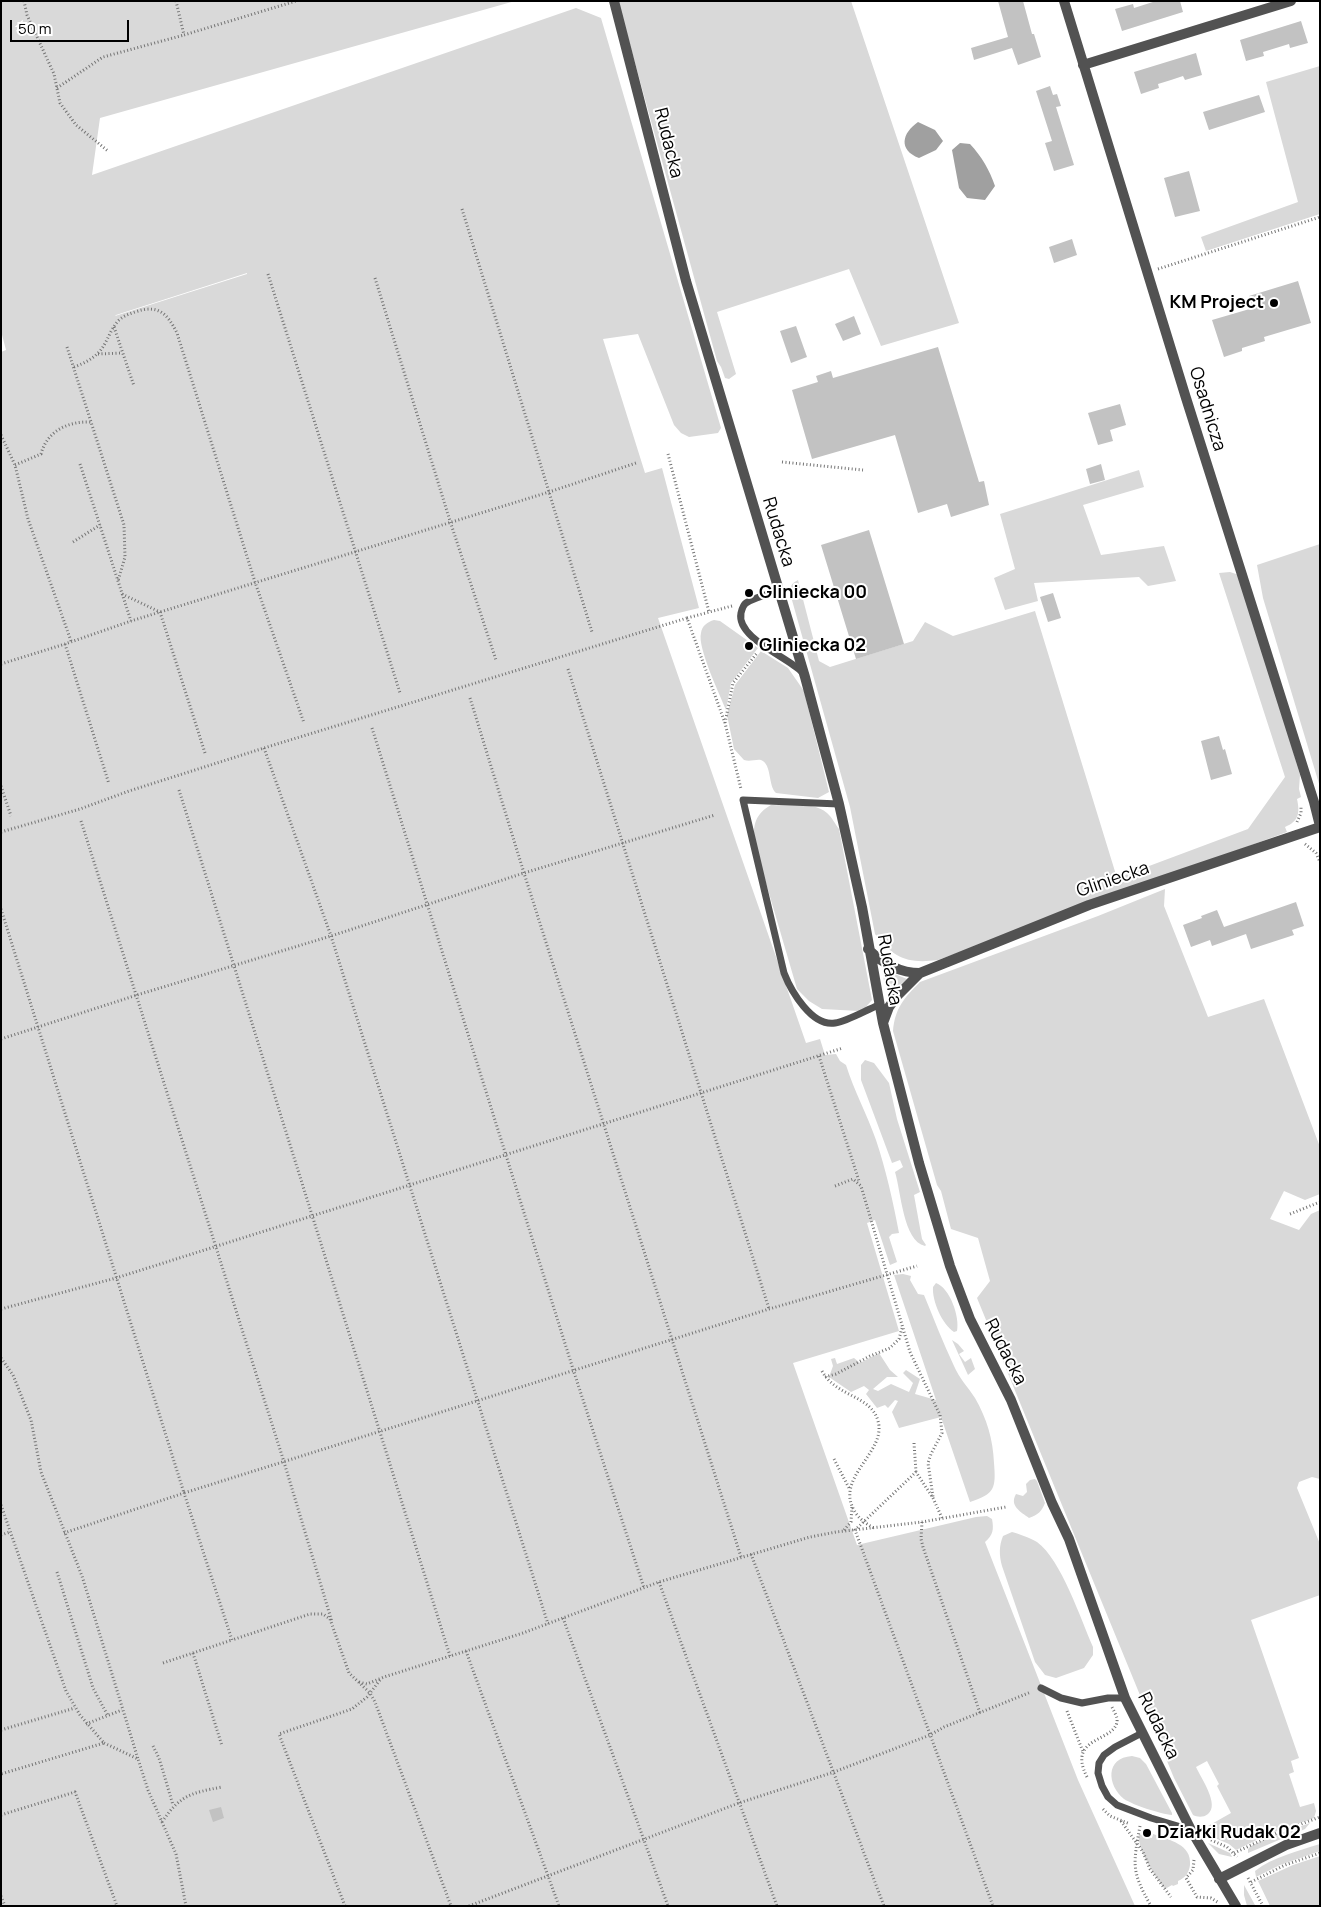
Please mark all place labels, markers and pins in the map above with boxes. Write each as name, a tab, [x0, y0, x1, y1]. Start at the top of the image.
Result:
place label: KM Project	[1170, 292, 1264, 314]
marker: KM Project	[1268, 297, 1280, 309]
place label: Gliniecka 00	[759, 582, 867, 604]
marker: Gliniecka 00	[743, 587, 755, 599]
place label: Gliniecka 02	[759, 635, 866, 657]
marker: Gliniecka 02	[743, 640, 755, 652]
place label: Działki Rudak 02	[1157, 1822, 1301, 1844]
marker: Działki Rudak 02	[1141, 1827, 1153, 1839]

